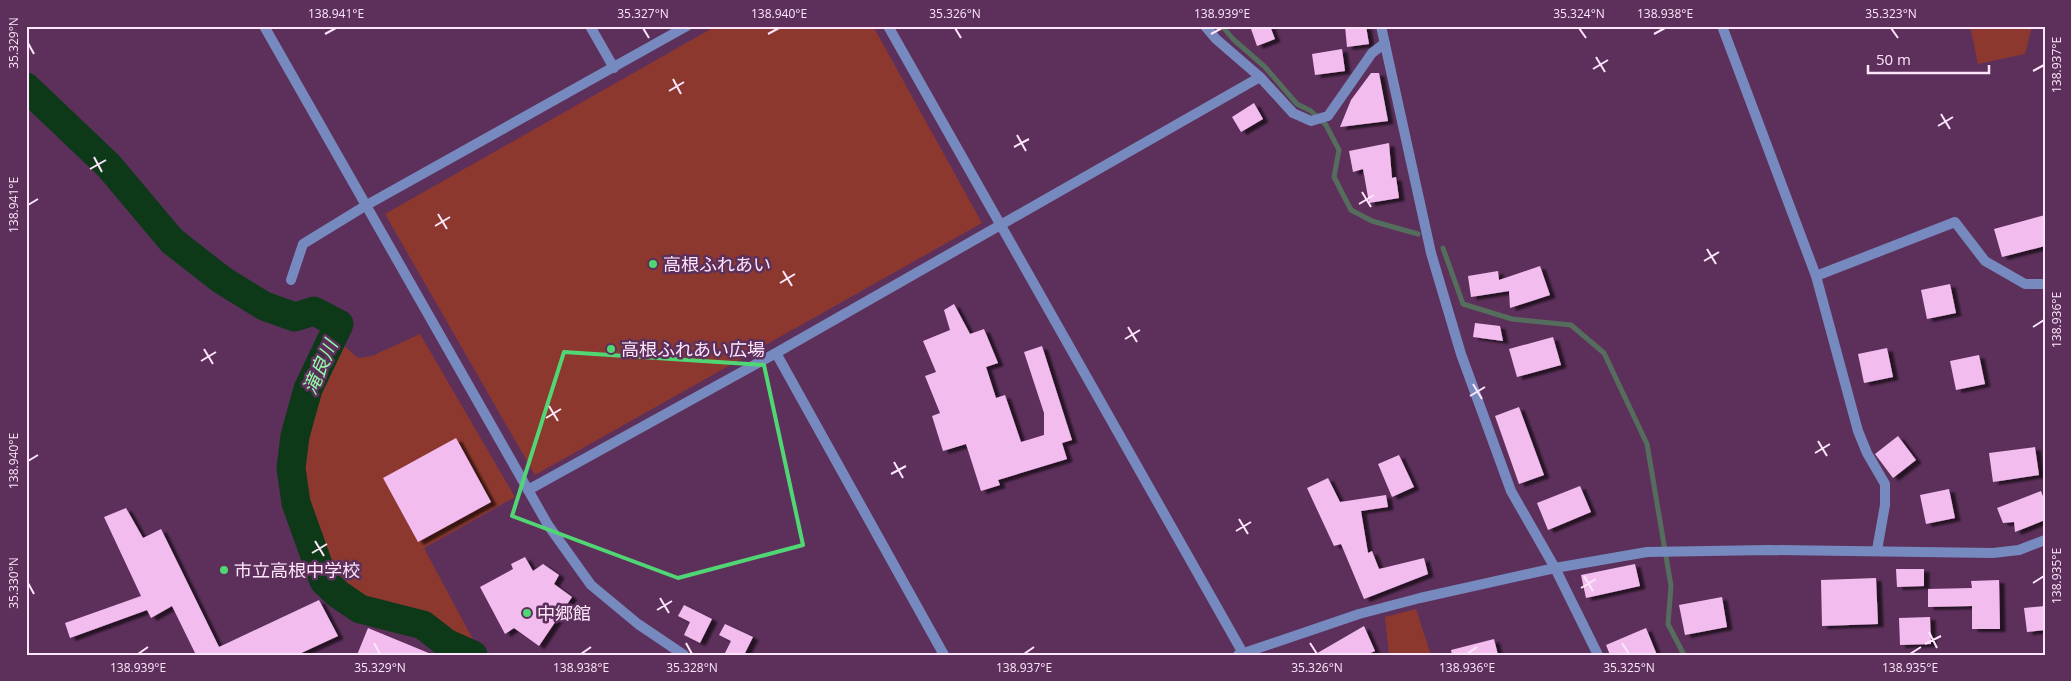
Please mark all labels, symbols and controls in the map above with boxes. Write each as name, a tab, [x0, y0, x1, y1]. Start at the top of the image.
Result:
text: 138.941°E	[308, 5, 364, 22]
text: 35.327°N	[617, 5, 669, 22]
text: 138.940°E	[751, 5, 807, 22]
text: 35.326°N	[929, 5, 981, 22]
text: 138.939°E	[1194, 5, 1250, 22]
text: 35.324°N	[1553, 5, 1605, 22]
text: 138.938°E	[1637, 5, 1693, 22]
text: 35.323°N	[1865, 5, 1917, 22]
text: 35.329°N	[5, 17, 22, 69]
text: 138.937°E	[2048, 37, 2065, 93]
scale bar	[1868, 42, 1990, 74]
text: 50 m	[1876, 49, 1911, 69]
text: 138.941°E	[5, 177, 22, 233]
place label: 高根ふれあい	[663, 252, 771, 276]
marker: 高根ふれあい	[647, 258, 659, 270]
text: 138.936°E	[2048, 292, 2065, 348]
water label: 滝良川	[297, 334, 344, 398]
place label: 高根ふれあい広場	[621, 337, 765, 361]
marker: 高根ふれあい広場	[605, 343, 617, 355]
text: 138.940°E	[5, 433, 22, 489]
text: 138.935°E	[2048, 548, 2065, 604]
text: 35.330°N	[5, 557, 22, 609]
place label: 市立高根中学校	[234, 558, 360, 582]
marker: 市立高根中学校	[218, 564, 230, 576]
place label: 中郷館	[537, 601, 591, 625]
marker: 中郷館	[521, 607, 533, 619]
text: 138.939°E	[110, 659, 166, 676]
text: 35.329°N	[354, 659, 406, 676]
text: 138.938°E	[553, 659, 609, 676]
text: 35.328°N	[666, 659, 718, 676]
text: 138.937°E	[996, 659, 1052, 676]
text: 35.326°N	[1291, 659, 1343, 676]
text: 138.936°E	[1439, 659, 1495, 676]
text: 35.325°N	[1603, 659, 1655, 676]
text: 138.935°E	[1882, 659, 1938, 676]

